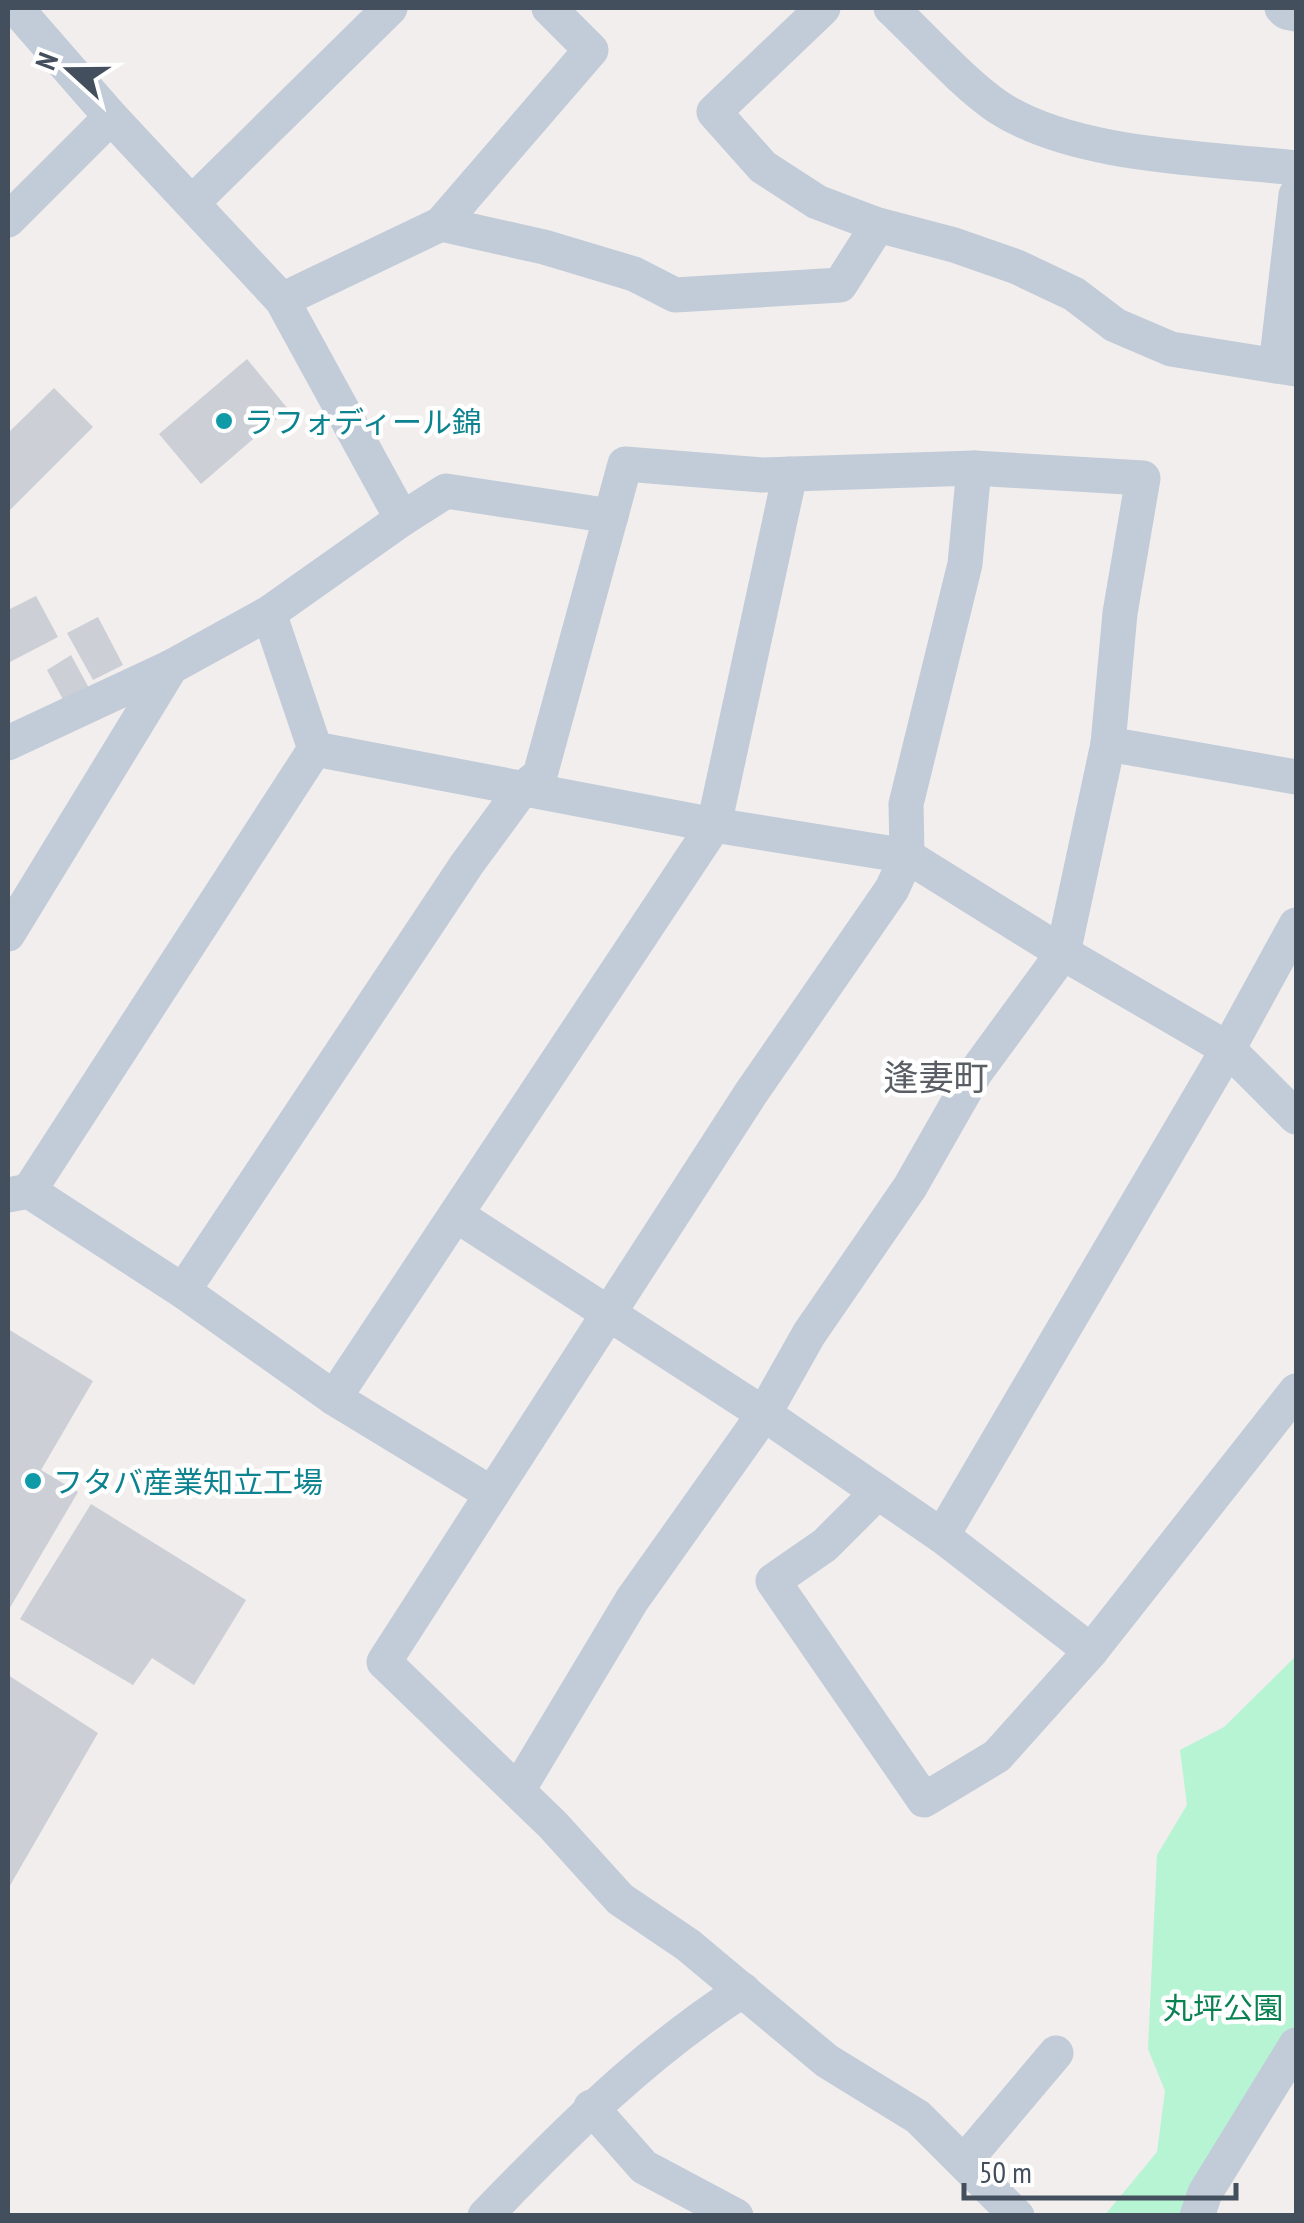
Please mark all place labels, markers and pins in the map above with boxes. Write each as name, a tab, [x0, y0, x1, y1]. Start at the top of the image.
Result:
place label: ラフォディール錦	[244, 402, 482, 441]
marker: ラフォディール錦	[213, 410, 235, 432]
place label: フタバ産業知立工場	[53, 1462, 323, 1501]
marker: フタバ産業知立工場	[22, 1470, 44, 1492]

